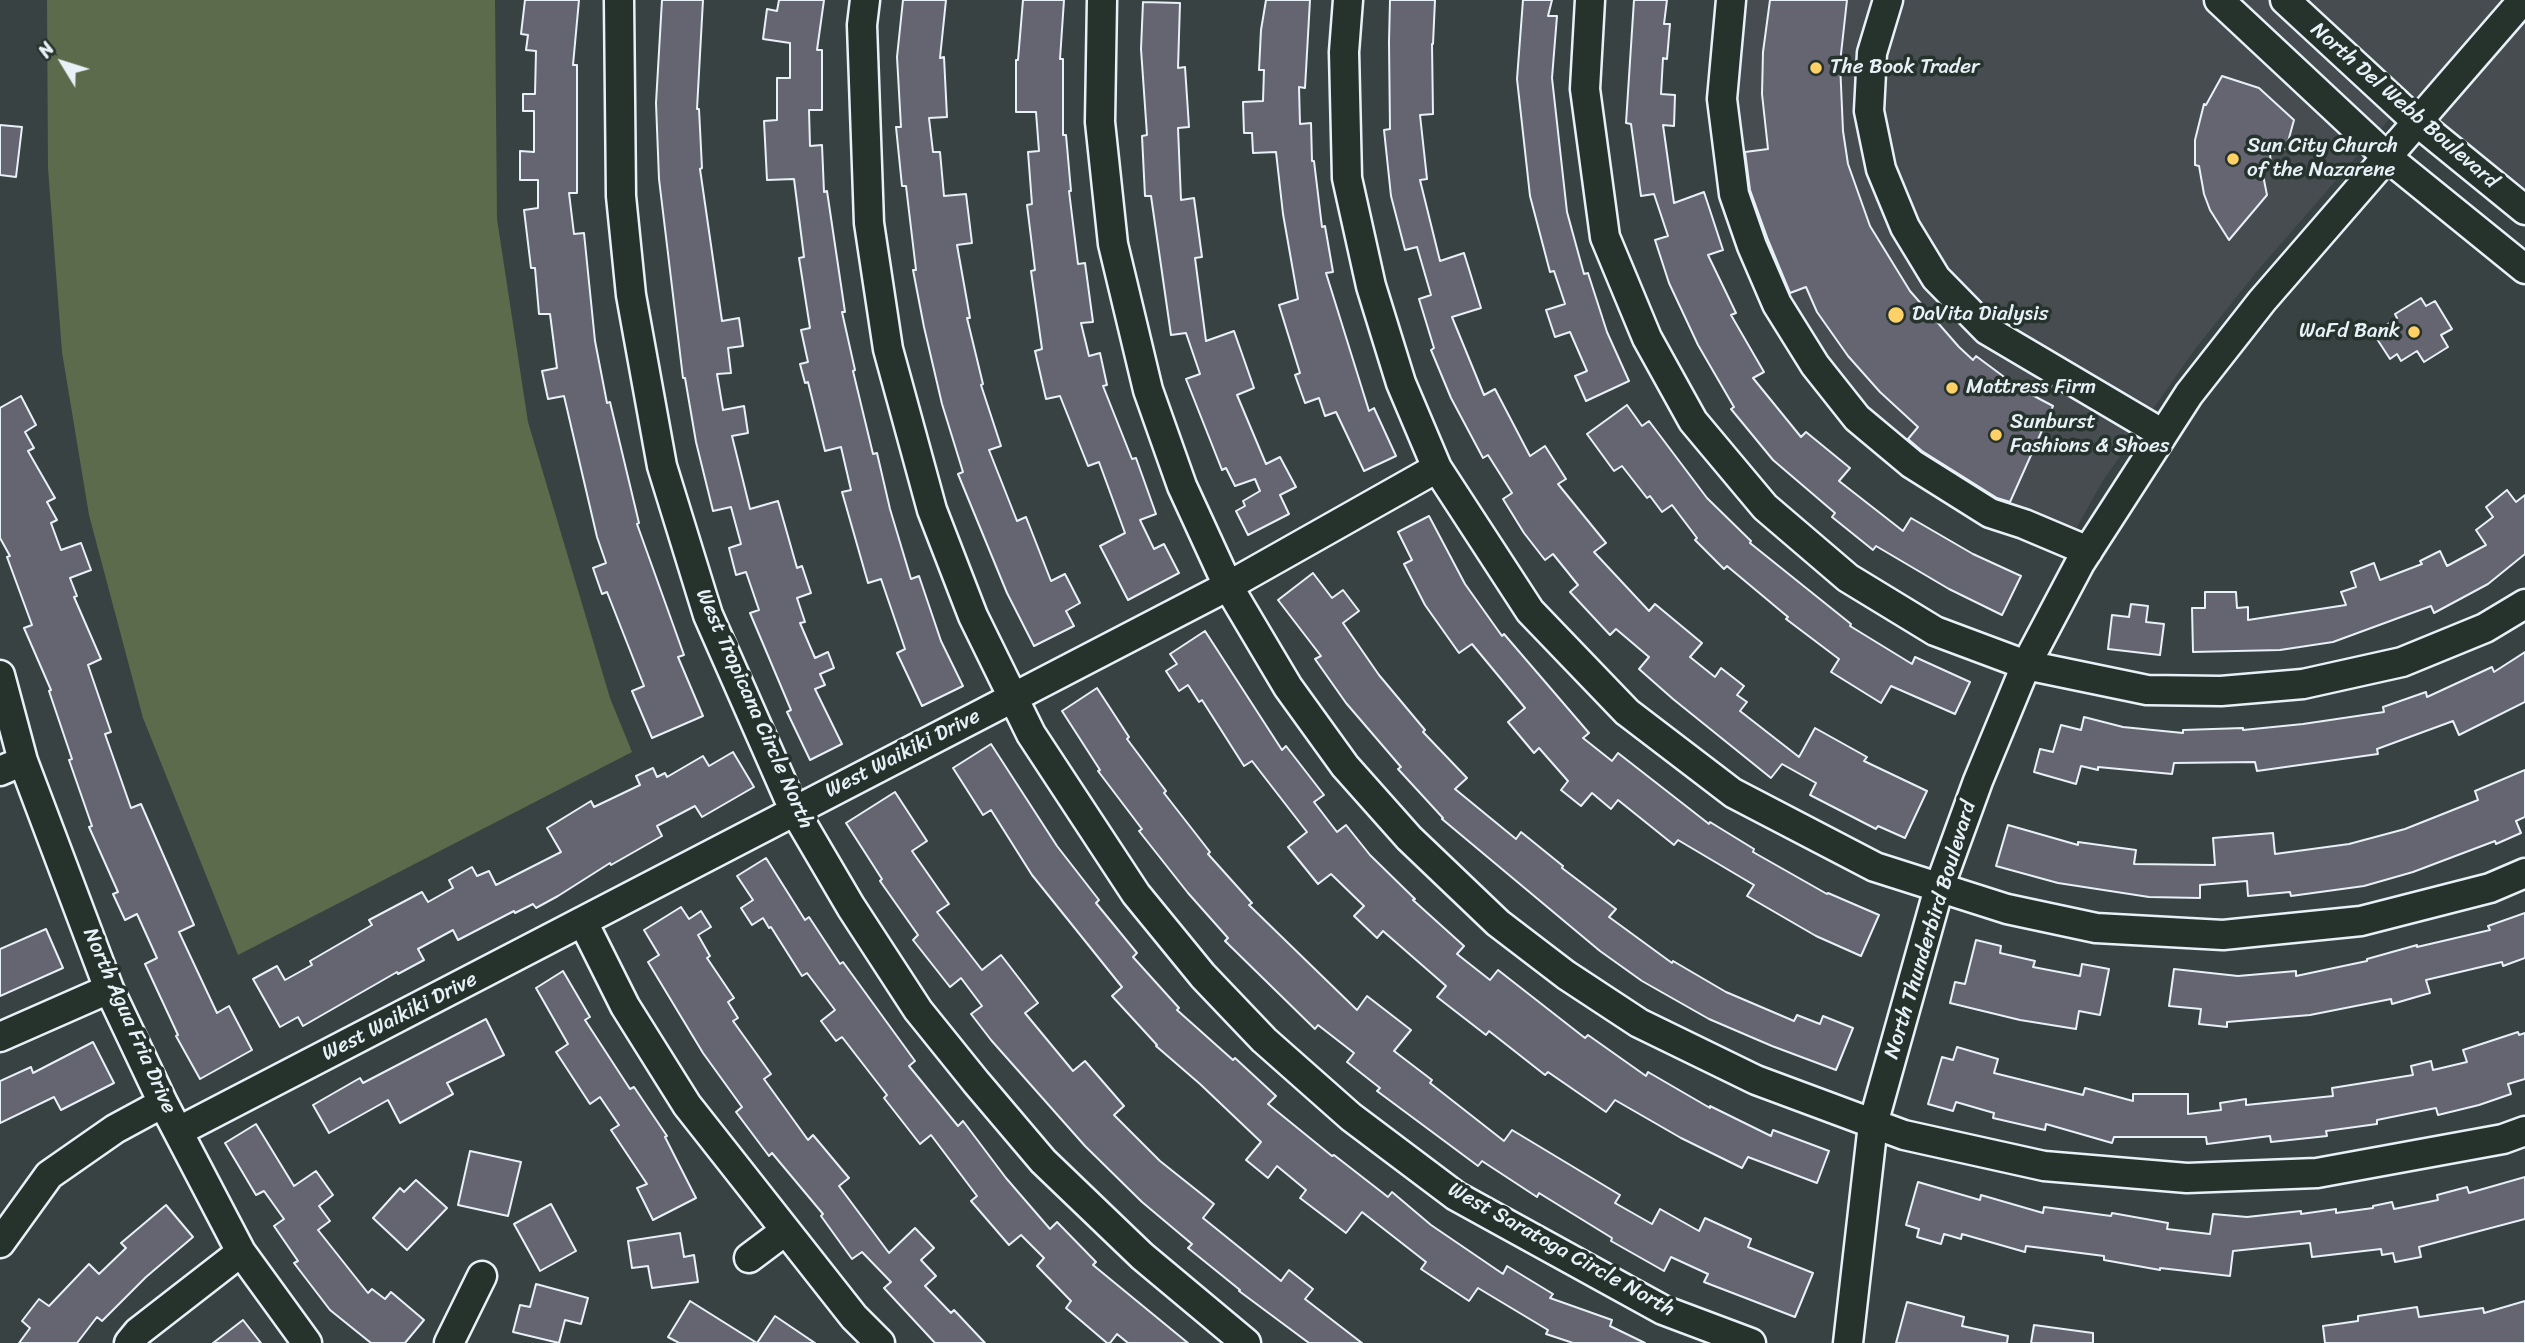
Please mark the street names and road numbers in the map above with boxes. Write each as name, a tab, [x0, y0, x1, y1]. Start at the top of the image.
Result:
street label: North Del Webb Boulevard	[2305, 18, 2503, 194]
street label: West Tropicana Circle North	[690, 585, 818, 833]
street label: West Waikiki Drive	[821, 704, 985, 804]
street label: North Thunderbird Boulevard	[1880, 798, 1982, 1062]
street label: North Agua Fria Drive	[77, 924, 181, 1118]
street label: West Waikiki Drive	[318, 967, 482, 1067]
street label: West Saratoga Circle North	[1444, 1177, 1678, 1323]

